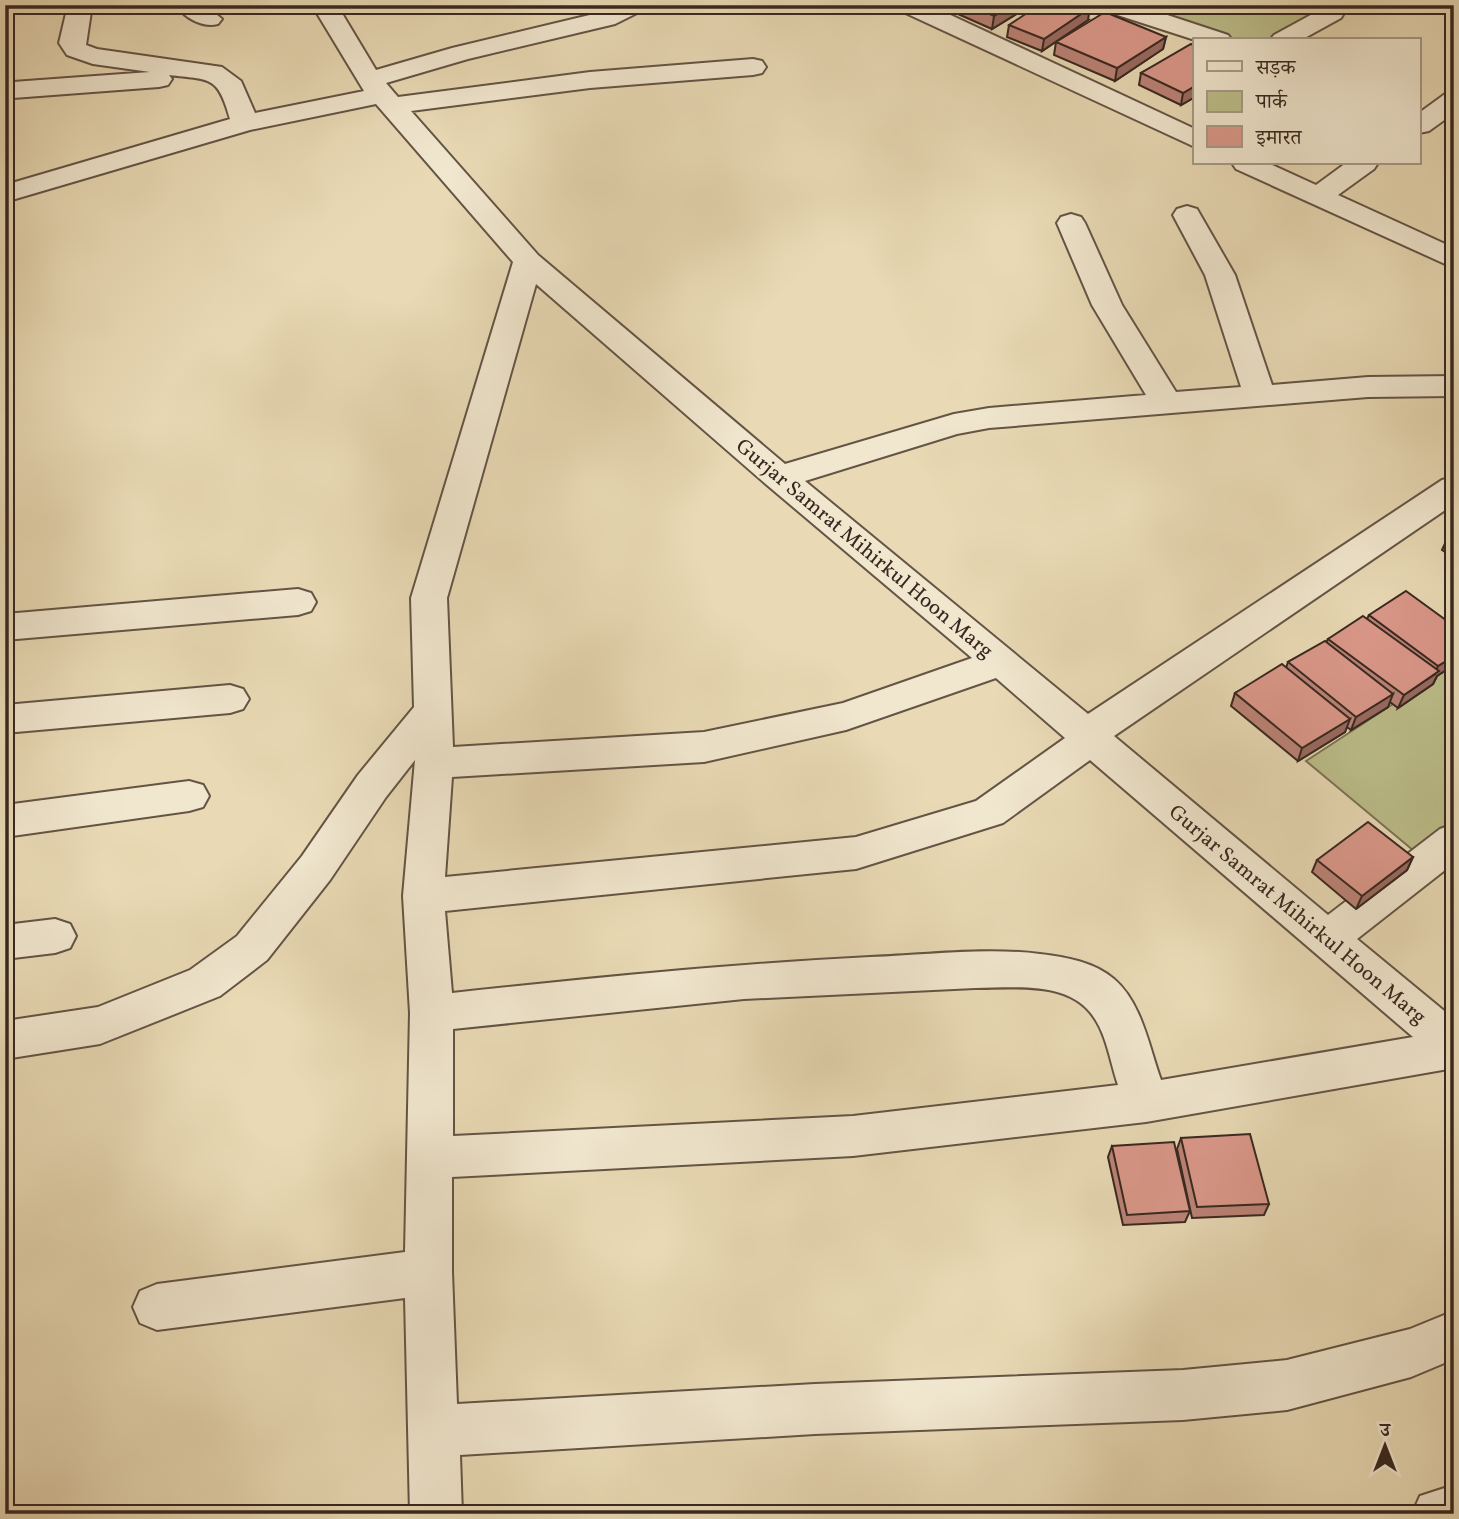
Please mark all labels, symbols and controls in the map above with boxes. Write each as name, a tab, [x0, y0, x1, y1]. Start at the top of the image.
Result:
legend	[1193, 38, 1420, 164]
text: सड़क	[1255, 54, 1296, 83]
text: पार्क	[1255, 88, 1288, 117]
text: इमारत	[1255, 124, 1303, 153]
street label: Gurjar Samrat Mihirkul Hoon Marg	[729, 433, 999, 666]
street label: Gurjar Samrat Mihirkul Hoon Marg	[1162, 799, 1432, 1032]
north arrow	[1350, 1410, 1420, 1480]
text: उ	[1378, 1418, 1391, 1444]

